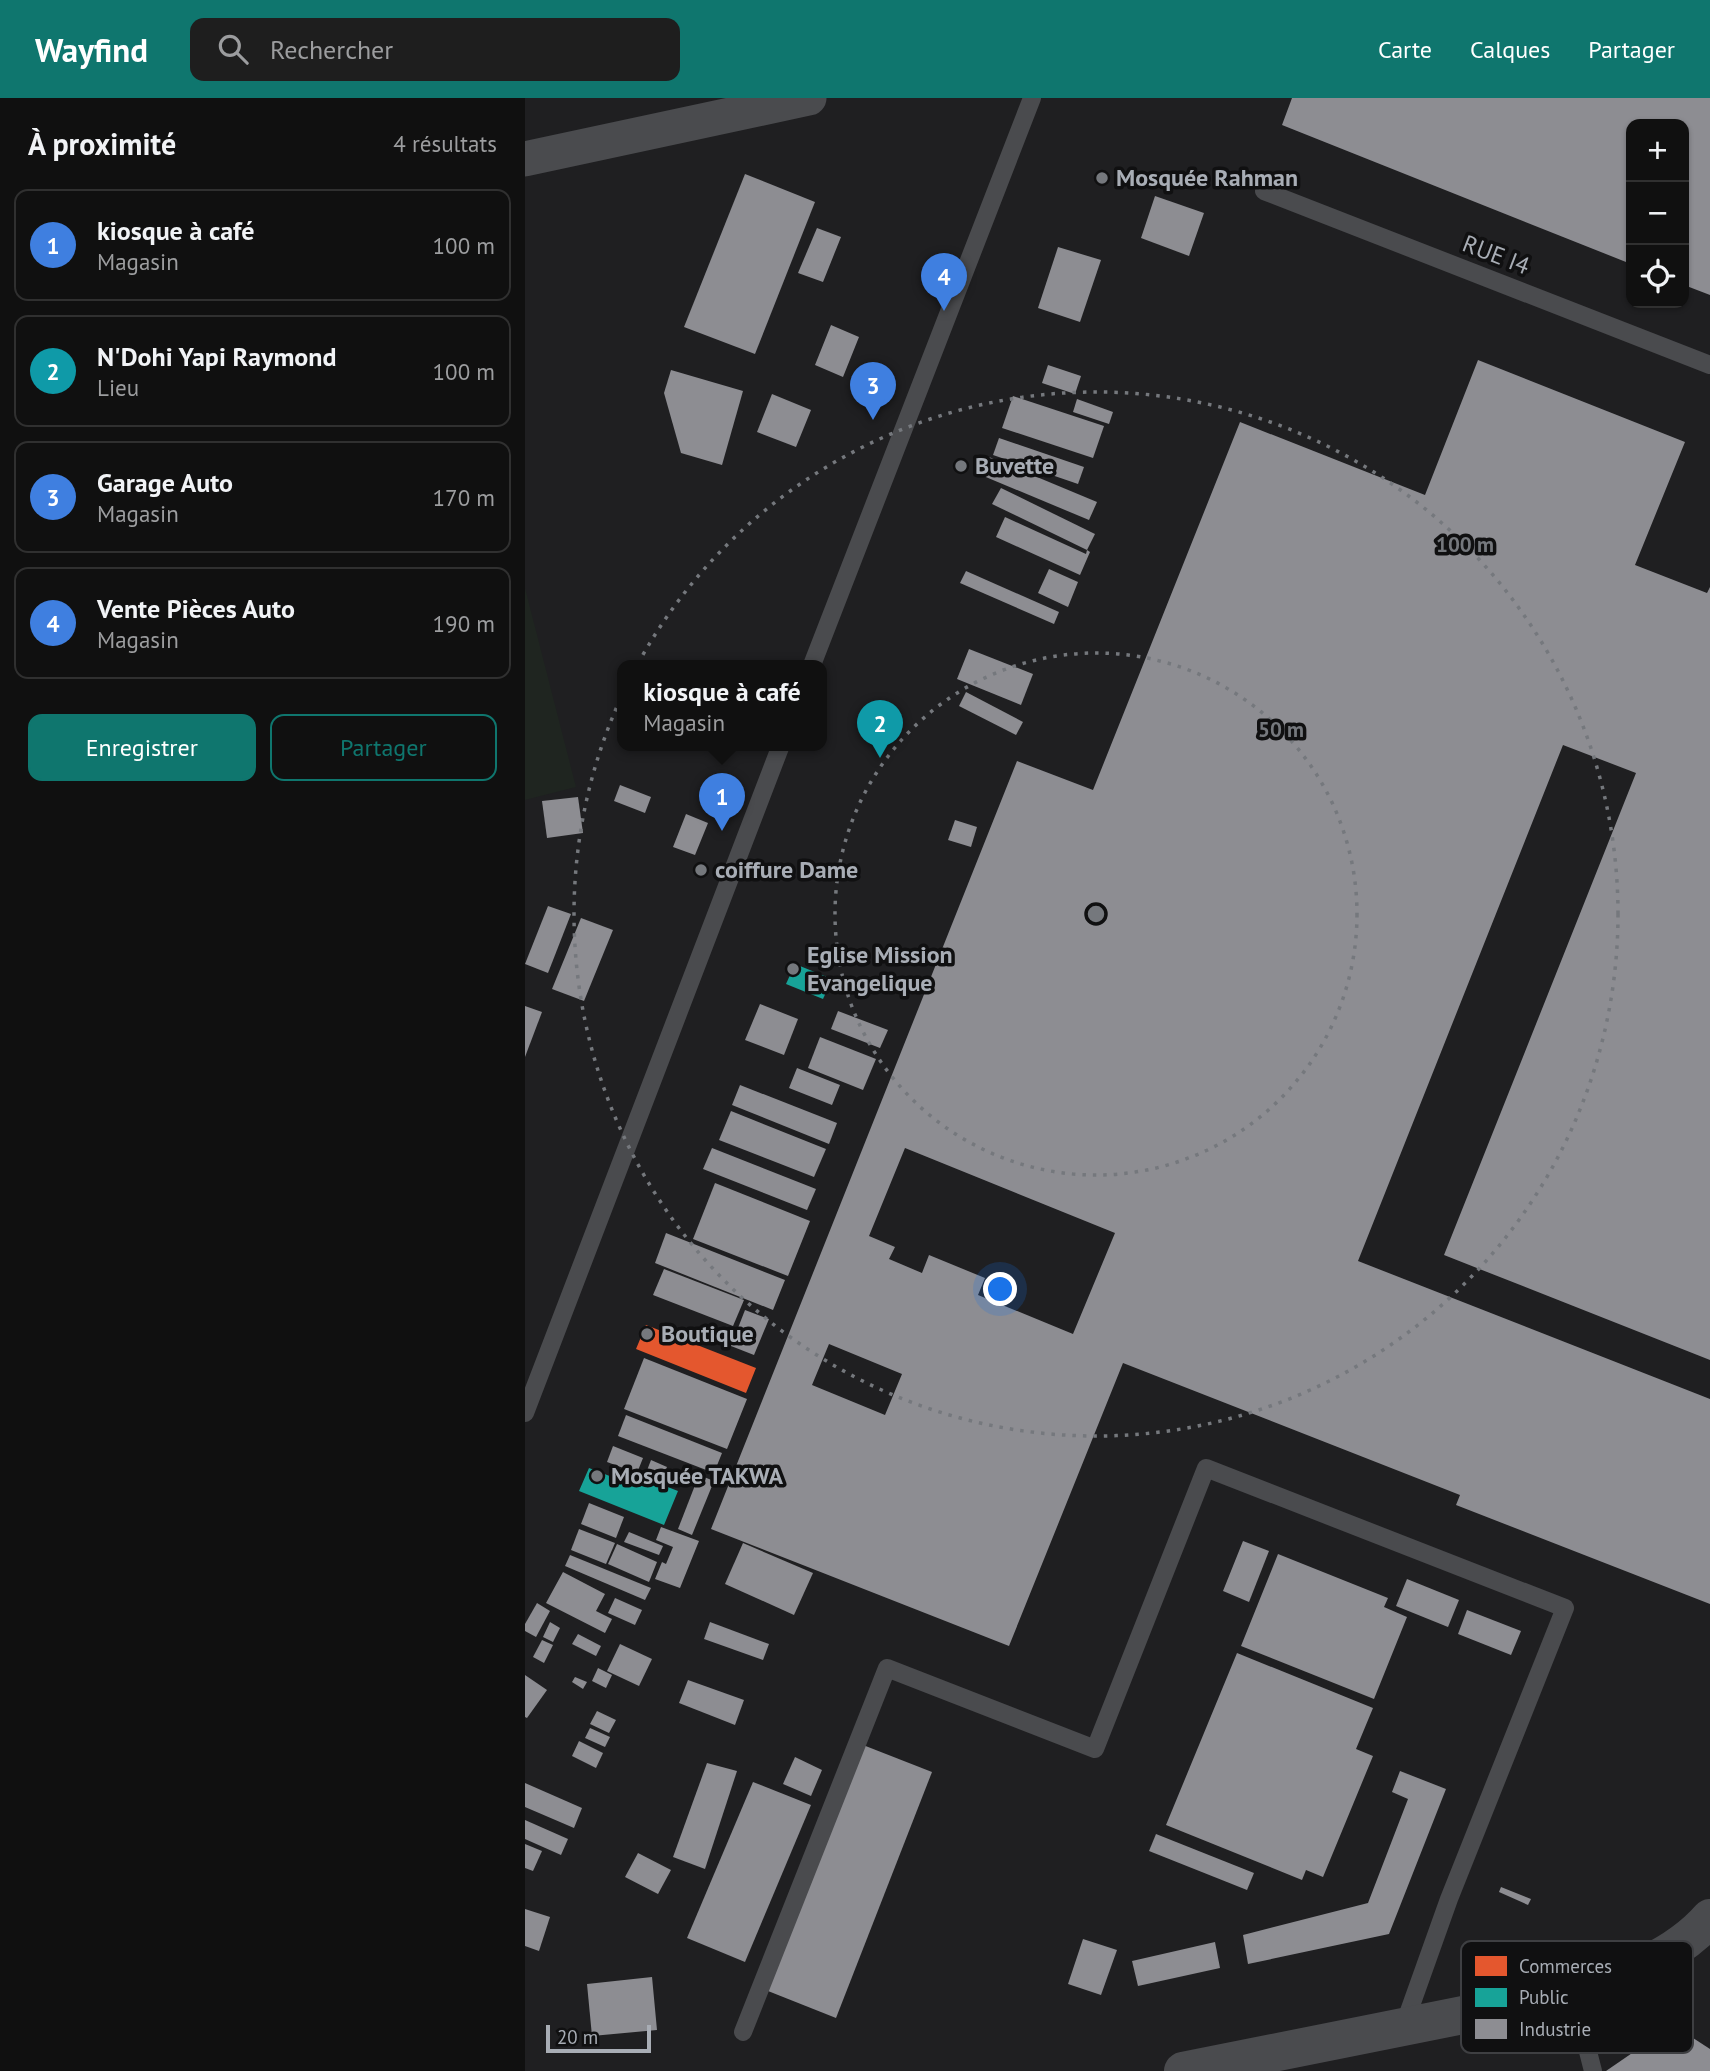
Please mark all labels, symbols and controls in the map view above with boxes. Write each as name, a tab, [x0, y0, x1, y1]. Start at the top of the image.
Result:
search box	[190, 18, 680, 81]
text: Wayfind	[35, 28, 148, 71]
icon: search	[214, 30, 252, 68]
text: Rechercher	[270, 33, 393, 66]
text: Carte	[1378, 34, 1432, 65]
text: Calques	[1470, 34, 1550, 65]
text: Partager	[1588, 34, 1675, 65]
map controls	[1626, 119, 1689, 308]
button: +	[1626, 119, 1689, 182]
text: À proximité	[28, 124, 176, 163]
text: 4 résultats	[393, 129, 497, 158]
place label: Mosquée Rahman	[1116, 162, 1298, 193]
marker: Mosquée Rahman	[1094, 170, 1110, 186]
button: −	[1626, 182, 1689, 245]
text: kiosque à café	[97, 214, 254, 247]
street label: RUE I4	[1458, 228, 1534, 281]
text: 1	[46, 231, 60, 260]
text: 100 m	[433, 231, 495, 260]
button: locate	[1626, 245, 1689, 308]
text: Magasin	[97, 247, 179, 276]
pin: 4	[921, 253, 967, 311]
text: N'Dohi Yapi Raymond	[97, 340, 337, 373]
text: 2	[46, 357, 60, 386]
text: 100 m	[433, 357, 495, 386]
pin: 3	[850, 362, 896, 420]
text: Lieu	[97, 373, 139, 402]
place label: Buvette	[975, 450, 1054, 481]
marker: Buvette	[953, 458, 969, 474]
text: Garage Auto	[97, 466, 233, 499]
text: 3	[46, 483, 60, 512]
text: 170 m	[433, 483, 495, 512]
text: Magasin	[97, 499, 179, 528]
text: 100 m	[1436, 531, 1494, 558]
text: Vente Pièces Auto	[97, 592, 295, 625]
text: 4	[46, 609, 60, 638]
text: 190 m	[433, 609, 495, 638]
text: Magasin	[97, 625, 179, 654]
popup	[617, 660, 827, 751]
text: kiosque à café	[643, 675, 801, 708]
pin: 2	[857, 700, 903, 758]
text: Magasin	[643, 708, 725, 737]
button: Enregistrer	[28, 714, 256, 781]
button: Partager	[270, 714, 497, 781]
text: 50 m	[1258, 716, 1304, 743]
pin: 1	[699, 773, 745, 831]
place label: coiffure Dame	[715, 854, 858, 885]
marker: coiffure Dame	[693, 862, 709, 878]
centre of rings	[1084, 902, 1108, 926]
place label: Eglise Mission Evangelique	[807, 939, 953, 998]
marker: Eglise Mission Evangelique	[785, 961, 801, 977]
your location	[983, 1272, 1017, 1306]
place label: Boutique	[661, 1318, 754, 1349]
marker: Boutique	[639, 1326, 655, 1342]
place label: Mosquée TAKWA	[611, 1460, 784, 1491]
marker: Mosquée TAKWA	[589, 1468, 605, 1484]
legend	[1461, 1941, 1693, 2053]
text: Commerces	[1519, 1954, 1612, 1978]
text: Public	[1519, 1985, 1569, 2009]
text: Industrie	[1519, 2017, 1591, 2041]
scale bar	[546, 2022, 651, 2054]
text: 20 m	[557, 2025, 598, 2049]

